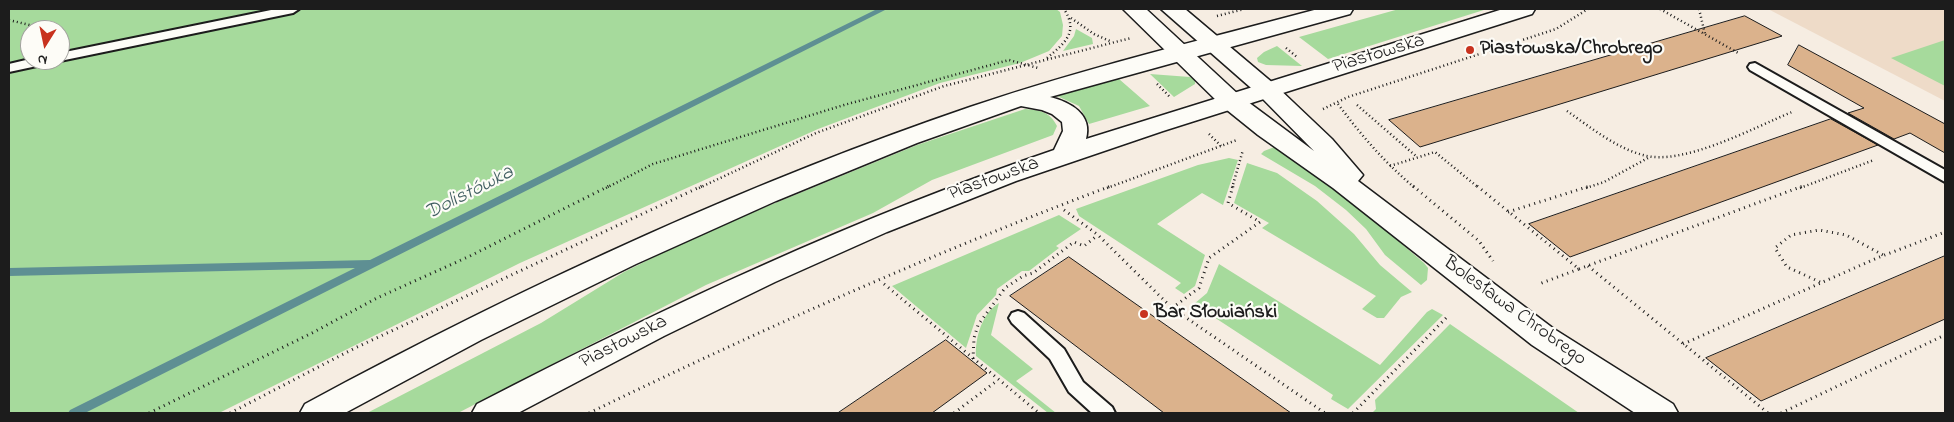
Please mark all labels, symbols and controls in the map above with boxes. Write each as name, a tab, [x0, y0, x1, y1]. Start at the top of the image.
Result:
north arrow	[20, 20, 70, 70]
street label: Piastowska	[1330, 30, 1428, 80]
place label: Piastowska/Chrobrego	[1480, 38, 1663, 62]
marker: Piastowska/Chrobrego	[1464, 44, 1476, 56]
text: N	[36, 48, 49, 70]
street label: Piastowska	[945, 152, 1043, 208]
water label: Dolistówka	[422, 161, 518, 227]
street label: Bolesława Chrobrego	[1438, 252, 1590, 372]
place label: Bar Słowiański	[1154, 302, 1277, 326]
marker: Bar Słowiański	[1138, 308, 1150, 320]
street label: Piastowska	[576, 311, 672, 375]

